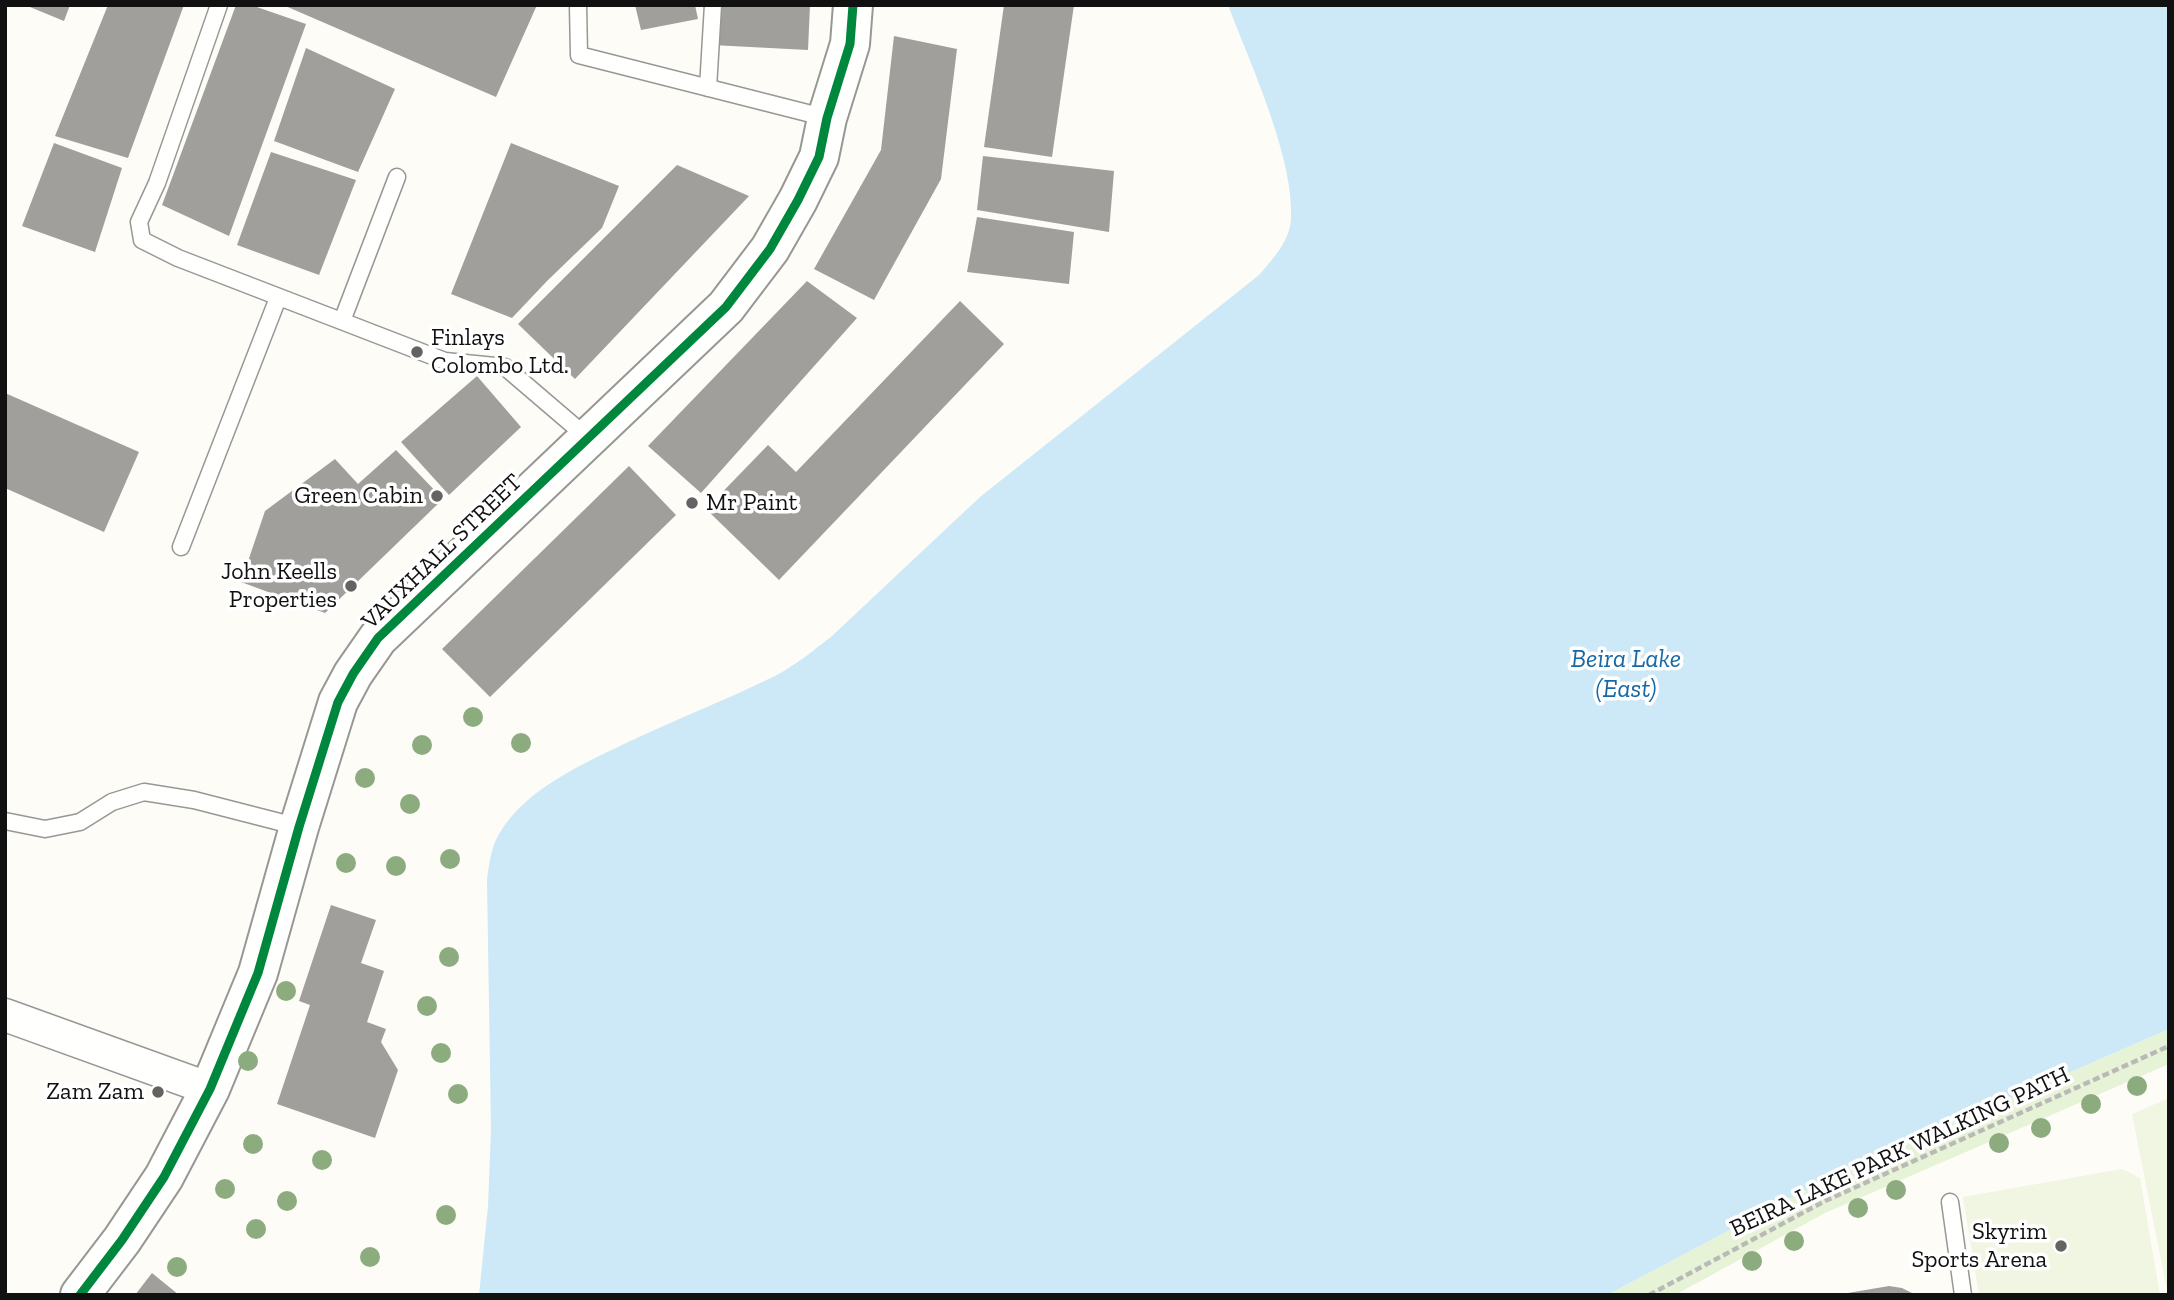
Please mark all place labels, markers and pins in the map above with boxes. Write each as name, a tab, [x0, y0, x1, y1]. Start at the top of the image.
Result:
place label: Finlays Colombo Ltd.	[431, 324, 569, 380]
marker: Finlays Colombo Ltd.	[409, 344, 425, 360]
place label: Green Cabin	[294, 482, 423, 510]
marker: Green Cabin	[429, 488, 445, 504]
place label: Mr Paint	[706, 489, 797, 517]
marker: Mr Paint	[684, 495, 700, 511]
place label: John Keells Properties	[221, 558, 337, 614]
marker: John Keells Properties	[343, 578, 359, 594]
place label: Zam Zam	[46, 1078, 144, 1106]
marker: Zam Zam	[150, 1084, 166, 1100]
place label: Skyrim Sports Arena	[1911, 1218, 2047, 1274]
marker: Skyrim Sports Arena	[2053, 1238, 2069, 1254]

